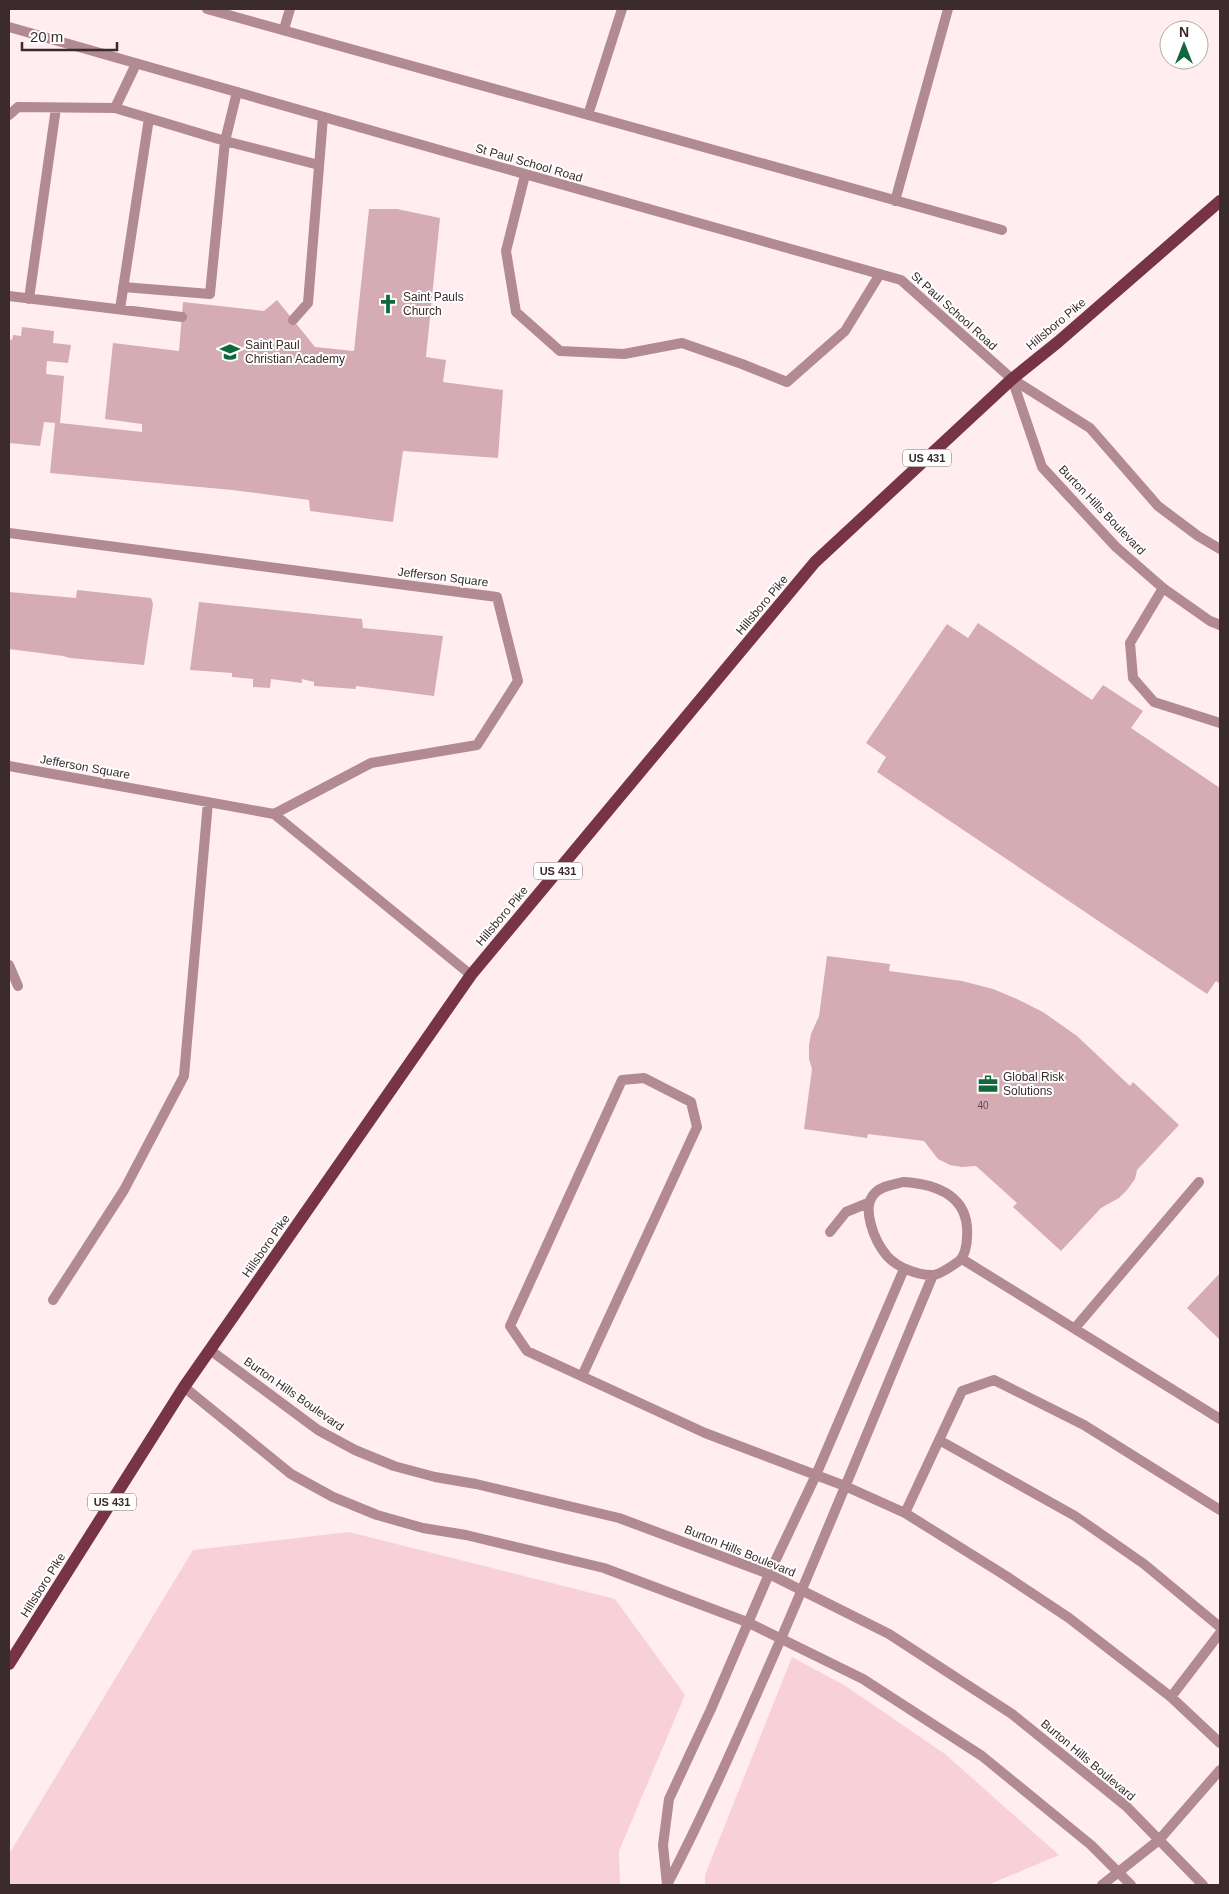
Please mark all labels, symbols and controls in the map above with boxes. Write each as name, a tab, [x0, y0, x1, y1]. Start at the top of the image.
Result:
scale bar	[22, 20, 118, 52]
north arrow	[1159, 20, 1209, 70]
text: N	[1179, 24, 1189, 40]
text: 20 m	[30, 28, 63, 45]
street label: St Paul School Road	[474, 141, 584, 185]
street label: St Paul School Road	[908, 269, 1000, 353]
place label: Saint Pauls Church	[403, 290, 464, 318]
church icon: Saint Pauls Church	[377, 293, 399, 315]
street label: Hillsboro Pike	[1023, 295, 1089, 353]
place label: Saint Paul Christian Academy	[245, 338, 345, 366]
school or university icon: Saint Paul Christian Academy	[219, 341, 241, 363]
road number: US 431	[903, 449, 951, 466]
street label: Burton Hills Boulevard	[1056, 462, 1148, 558]
street label: Jefferson Square	[397, 564, 489, 590]
street label: Hillsboro Pike	[733, 572, 791, 638]
street label: Jefferson Square	[39, 752, 131, 782]
road number: US 431	[534, 862, 582, 879]
street label: Hillsboro Pike	[473, 883, 531, 949]
place label: Global Risk Solutions	[1003, 1070, 1065, 1098]
office icon: Global Risk Solutions	[977, 1073, 999, 1095]
house number: 40	[977, 1100, 989, 1111]
street label: Hillsboro Pike	[239, 1212, 293, 1280]
street label: Burton Hills Boulevard	[241, 1354, 347, 1434]
road number: US 431	[88, 1494, 136, 1510]
street label: Burton Hills Boulevard	[682, 1522, 798, 1580]
street label: Hillsboro Pike	[18, 1550, 69, 1620]
street label: Burton Hills Boulevard	[1038, 1716, 1138, 1804]

